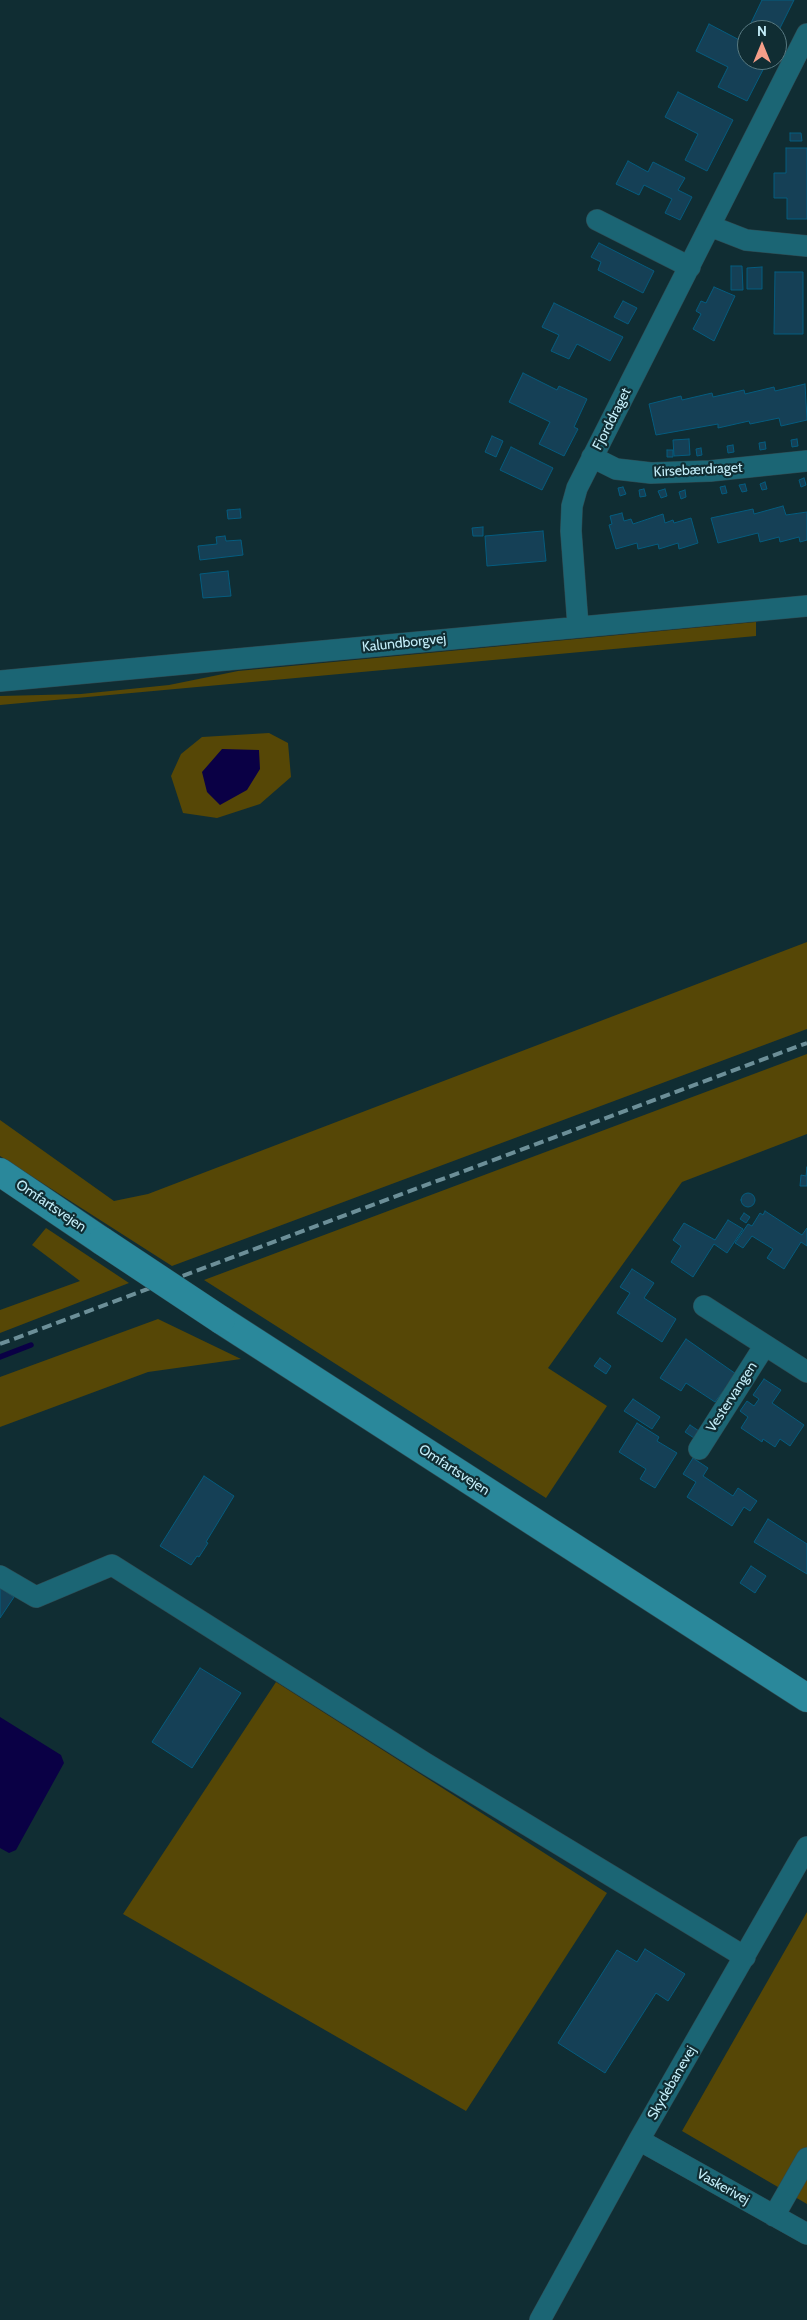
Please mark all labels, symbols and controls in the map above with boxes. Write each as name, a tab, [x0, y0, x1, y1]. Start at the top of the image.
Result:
north arrow	[737, 20, 787, 70]
text: N	[757, 22, 767, 40]
street label: Fjorddraget	[589, 385, 635, 453]
street label: Kirsebærdraget	[653, 459, 743, 481]
street label: Kalundborgvej	[361, 630, 447, 656]
street label: Omfartsvejen	[13, 1176, 89, 1236]
street label: Vestervangen	[703, 1359, 761, 1435]
street label: Omfartsvejen	[415, 1441, 493, 1499]
street label: Skydebanevej	[644, 2043, 700, 2123]
street label: Vaskerivej	[694, 2166, 752, 2208]

